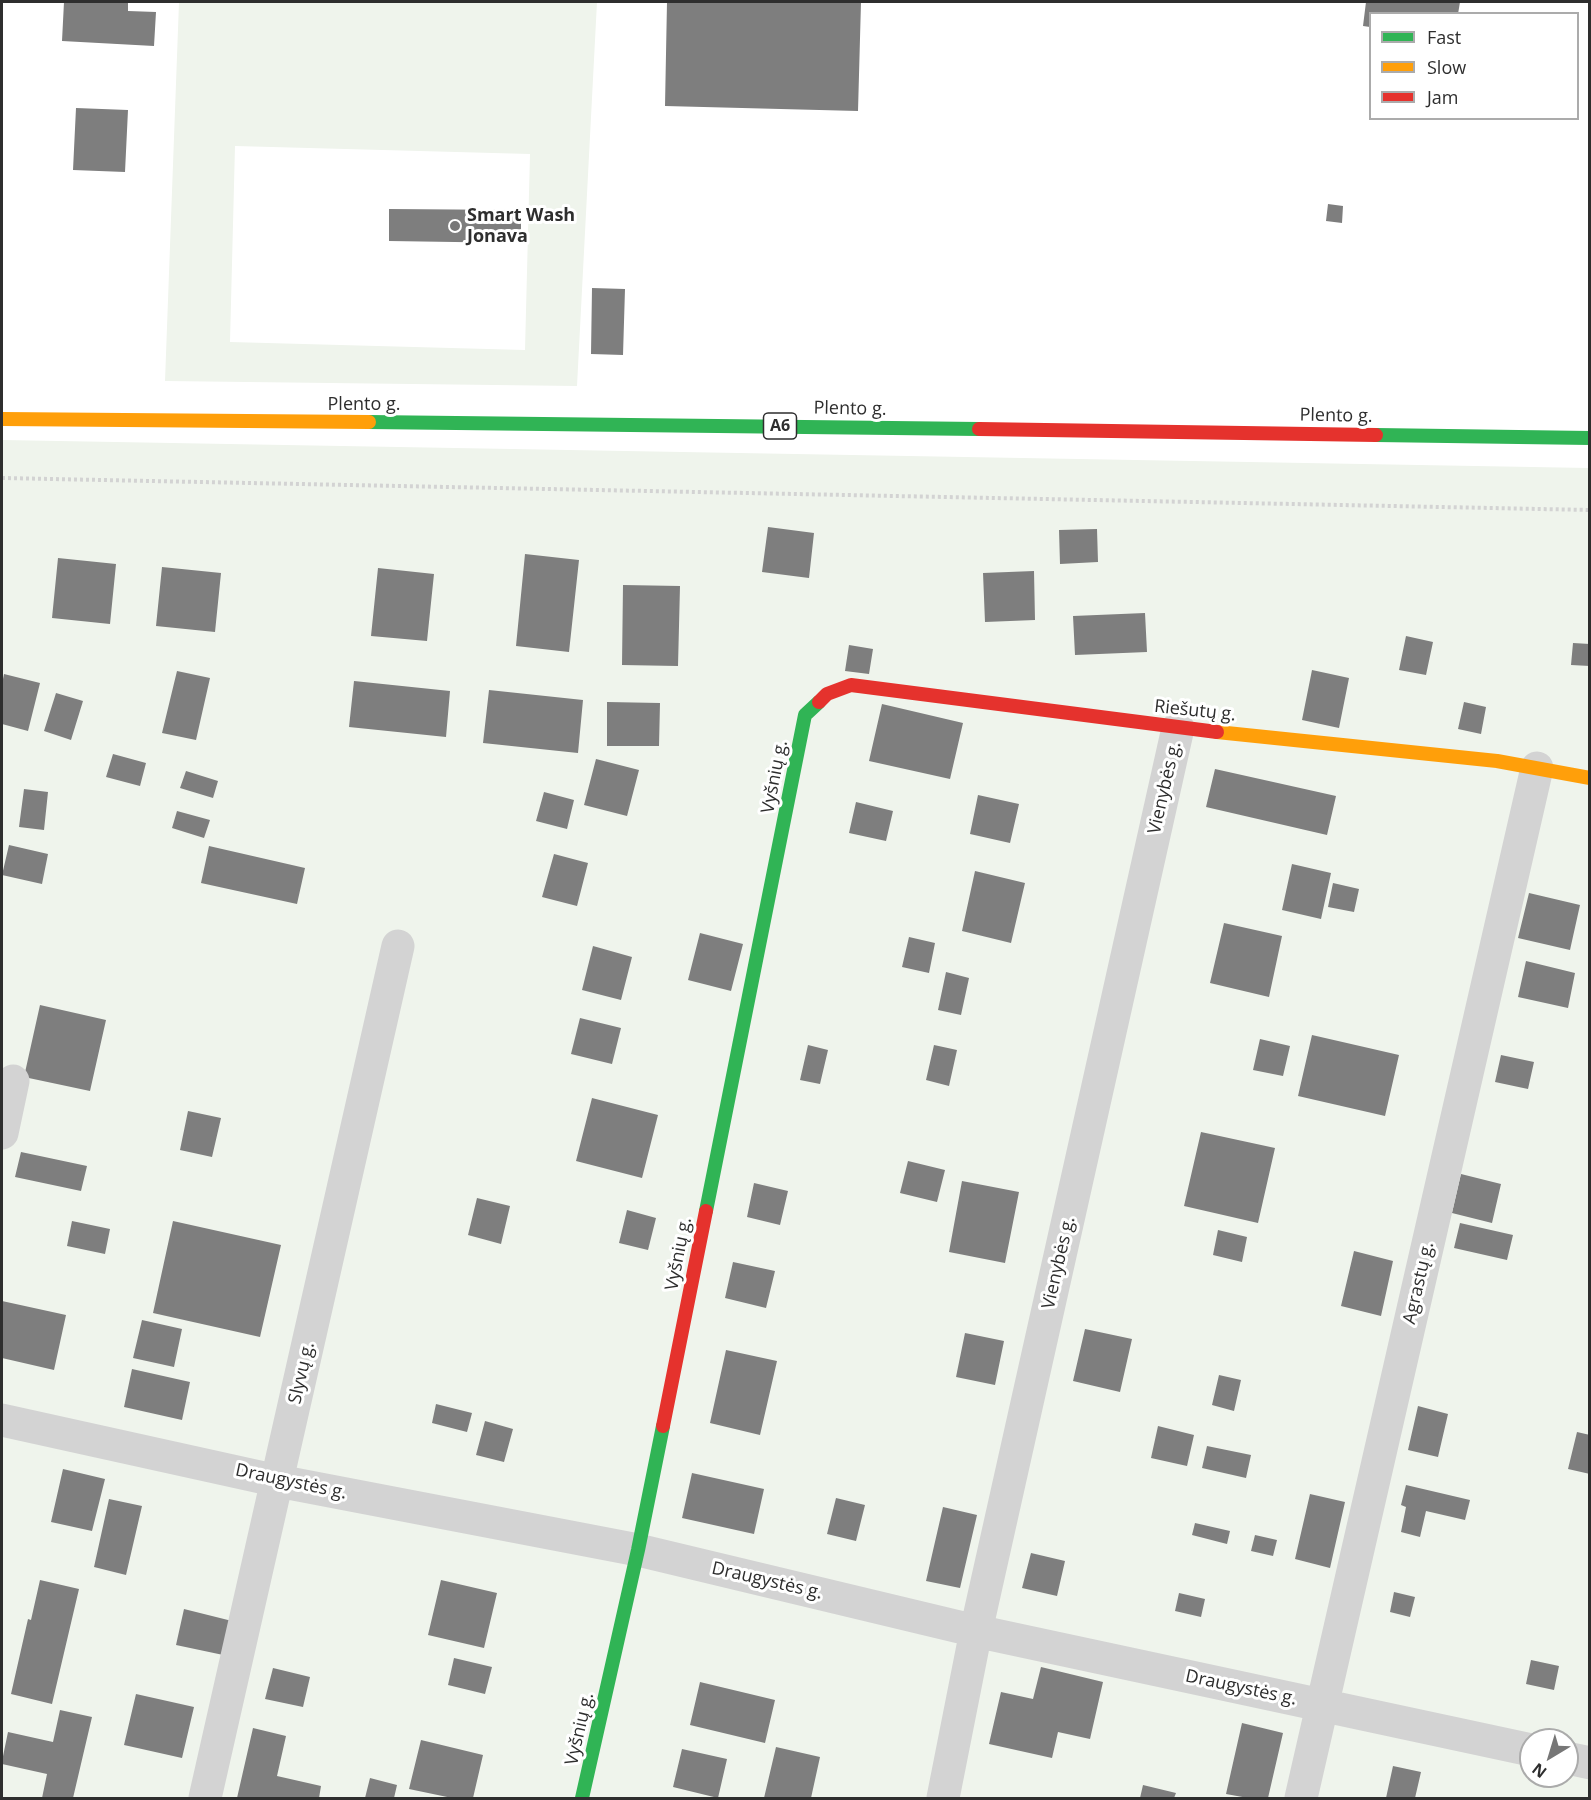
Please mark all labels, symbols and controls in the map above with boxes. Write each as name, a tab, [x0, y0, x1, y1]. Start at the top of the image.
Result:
legend	[1369, 12, 1579, 120]
text: Fast	[1427, 25, 1461, 49]
text: Slow	[1427, 55, 1466, 79]
text: Jam	[1427, 85, 1459, 109]
place label: Smart Wash Jonava	[467, 205, 575, 248]
marker: Smart Wash Jonava	[448, 219, 462, 233]
street label: Plento g.	[328, 394, 400, 416]
street label: Plento g.	[813, 398, 887, 420]
street label: Plento g.	[1299, 405, 1373, 427]
road number: A6	[764, 413, 796, 439]
street label: Riešutų g.	[1153, 696, 1237, 726]
street label: Vyšnių g.	[757, 739, 793, 815]
street label: Vienybės g.	[1144, 740, 1186, 836]
street label: Vienybės g.	[1038, 1215, 1080, 1311]
street label: Vyšnių g.	[661, 1216, 697, 1292]
street label: Agrastų g.	[1399, 1240, 1439, 1326]
street label: Slyvų g.	[284, 1340, 320, 1406]
street label: Draugystės g.	[233, 1460, 349, 1504]
street label: Draugystės g.	[709, 1558, 825, 1604]
street label: Draugystės g.	[1183, 1666, 1299, 1710]
street label: Vyšnių g.	[561, 1690, 599, 1768]
north arrow	[1519, 1728, 1579, 1788]
text: N	[1527, 1758, 1551, 1783]

